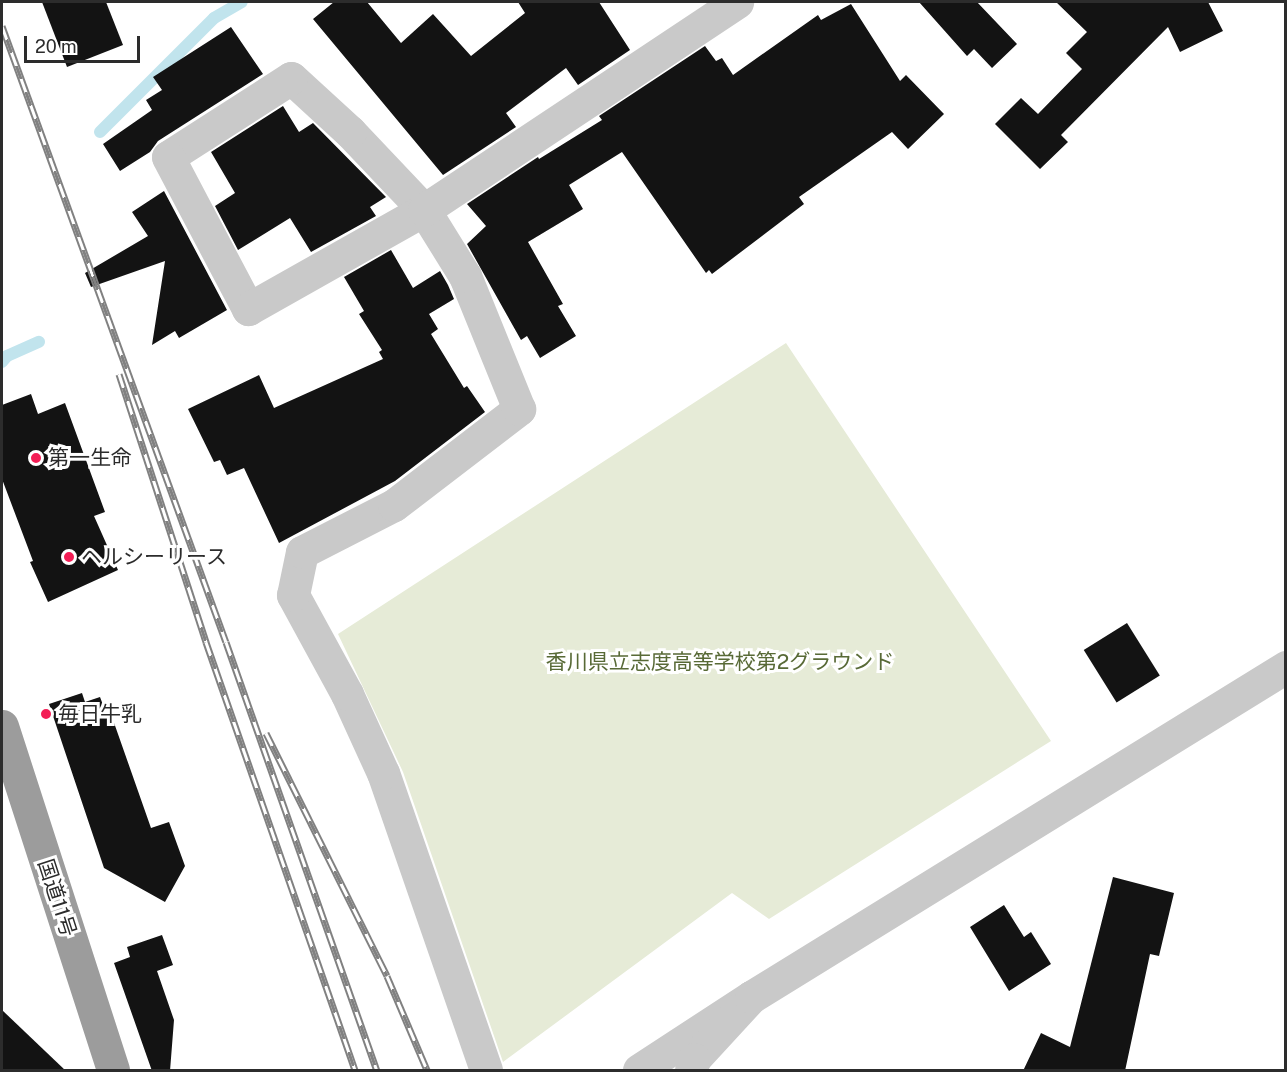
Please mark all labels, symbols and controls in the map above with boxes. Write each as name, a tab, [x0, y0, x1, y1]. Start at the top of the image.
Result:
scale bar	[27, 24, 142, 62]
text: 20 m	[35, 36, 77, 57]
place label: 第一生命	[48, 445, 132, 471]
marker: 第一生命	[29, 451, 43, 465]
place label: ヘルシーリース	[81, 544, 228, 570]
marker: ヘルシーリース	[62, 550, 76, 564]
park label: 香川県立志度高等学校第2グラウンド	[546, 649, 894, 675]
place label: 毎日牛乳	[58, 701, 142, 727]
marker: 毎日牛乳	[39, 707, 53, 721]
street label: 国道11号	[33, 856, 81, 940]

